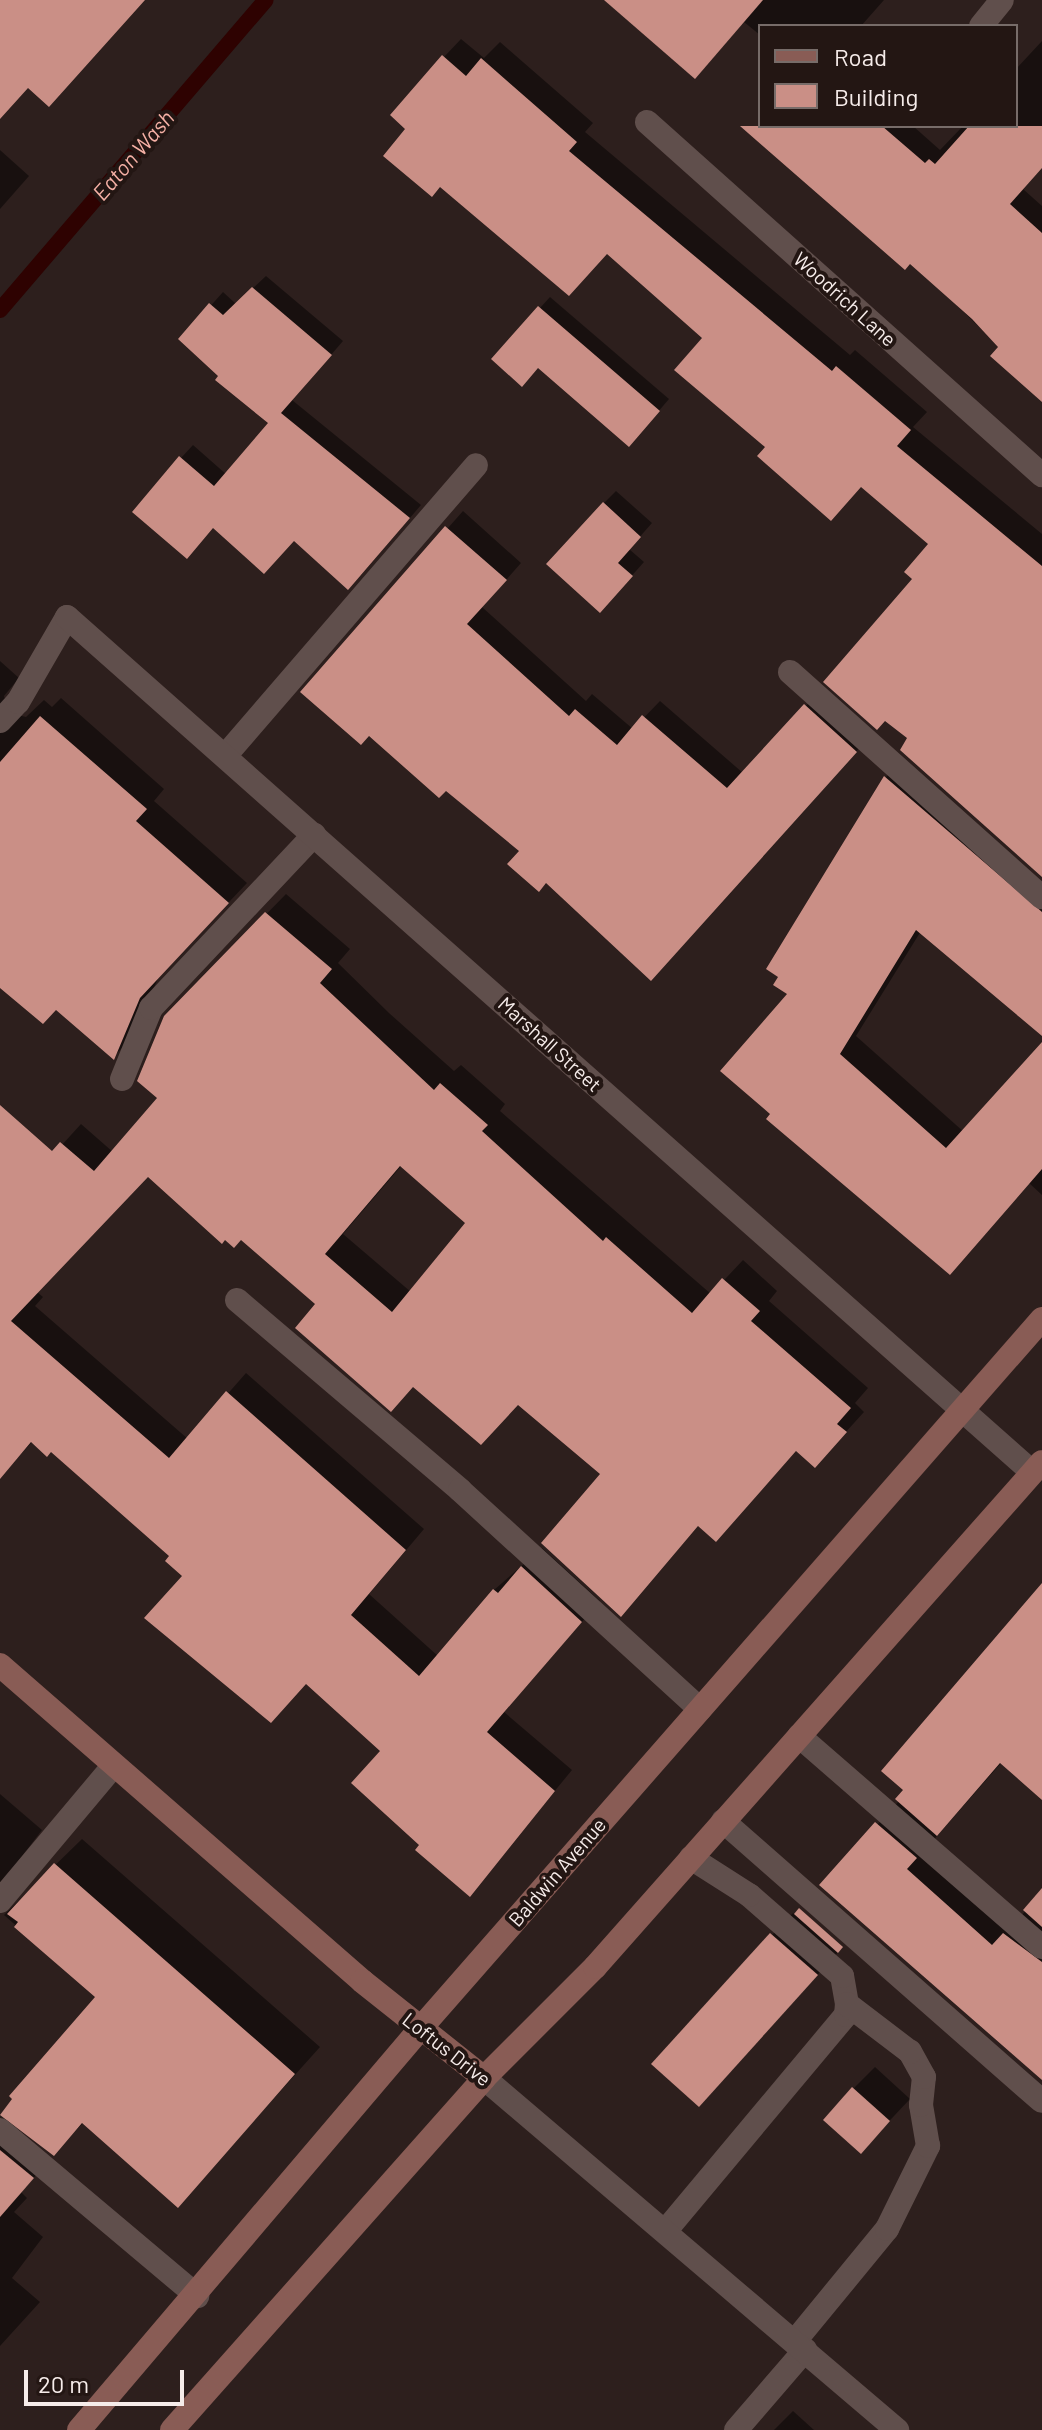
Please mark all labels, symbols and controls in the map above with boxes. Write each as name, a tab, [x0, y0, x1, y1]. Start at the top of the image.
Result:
legend	[758, 24, 1018, 128]
text: Road	[834, 42, 887, 71]
text: Building	[834, 82, 918, 111]
water label: Eaton Wash	[87, 105, 179, 205]
street label: Woodrich Lane	[789, 247, 901, 351]
street label: Marshall Street	[494, 992, 606, 1096]
street label: Baldwin Avenue	[503, 1813, 611, 1931]
street label: Loftus Drive	[398, 2007, 496, 2091]
scale bar	[28, 2354, 188, 2404]
text: 20 m	[38, 2369, 89, 2398]

